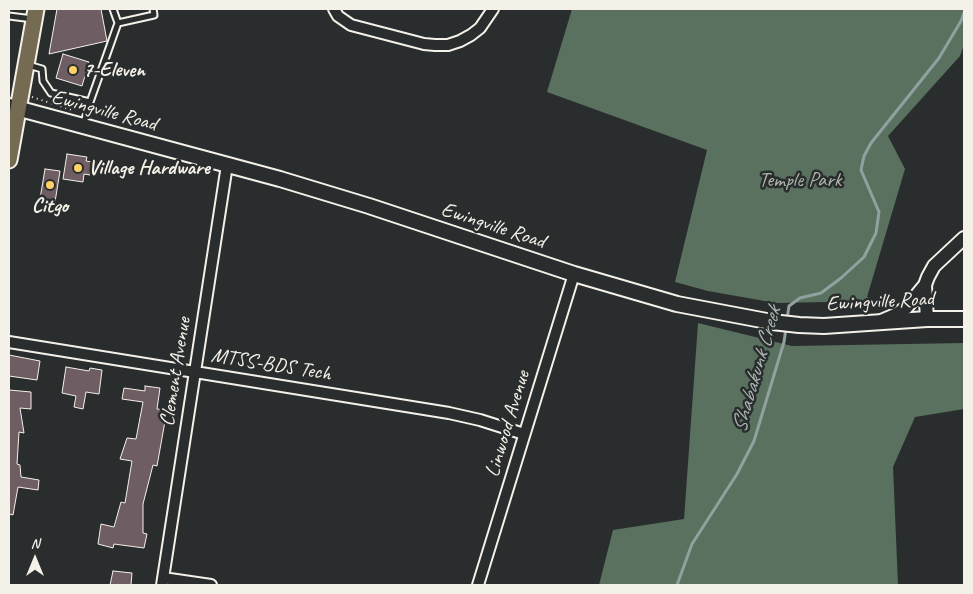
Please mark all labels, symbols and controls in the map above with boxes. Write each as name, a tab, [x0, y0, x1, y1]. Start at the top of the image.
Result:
place label: 7-Eleven	[83, 57, 145, 83]
marker: 7-Eleven	[67, 64, 79, 76]
street label: Ewingville Road	[49, 85, 159, 137]
place label: Village Hardware	[88, 155, 210, 181]
marker: Village Hardware	[72, 162, 84, 174]
park label: Temple Park	[758, 167, 842, 193]
marker: Citgo	[44, 179, 56, 191]
place label: Citgo	[32, 193, 68, 219]
street label: Ewingville Road	[438, 197, 548, 255]
street label: Ewingville Road	[825, 287, 935, 317]
water label: Shabakunk Creek	[726, 304, 788, 436]
street label: Clement Avenue	[155, 316, 197, 428]
street label: MTSS-BDS Tech	[209, 343, 333, 387]
street label: Linwood Avenue	[480, 368, 536, 480]
north arrow	[10, 534, 60, 584]
text: N	[31, 535, 39, 552]

